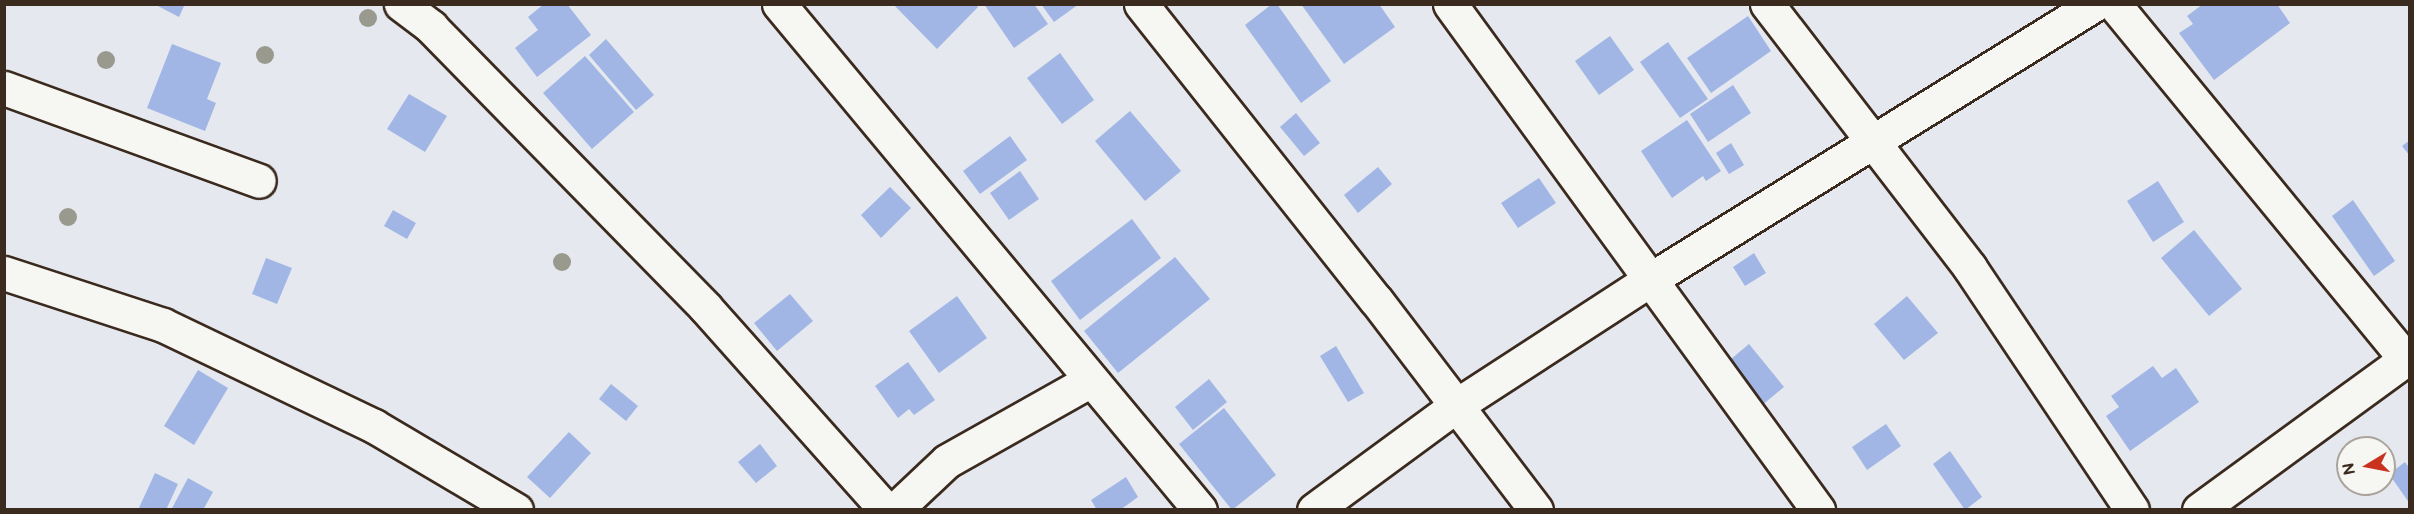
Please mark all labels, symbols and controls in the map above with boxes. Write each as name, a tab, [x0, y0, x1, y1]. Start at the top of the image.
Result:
north arrow	[2336, 436, 2396, 496]
text: N	[2339, 461, 2360, 476]

